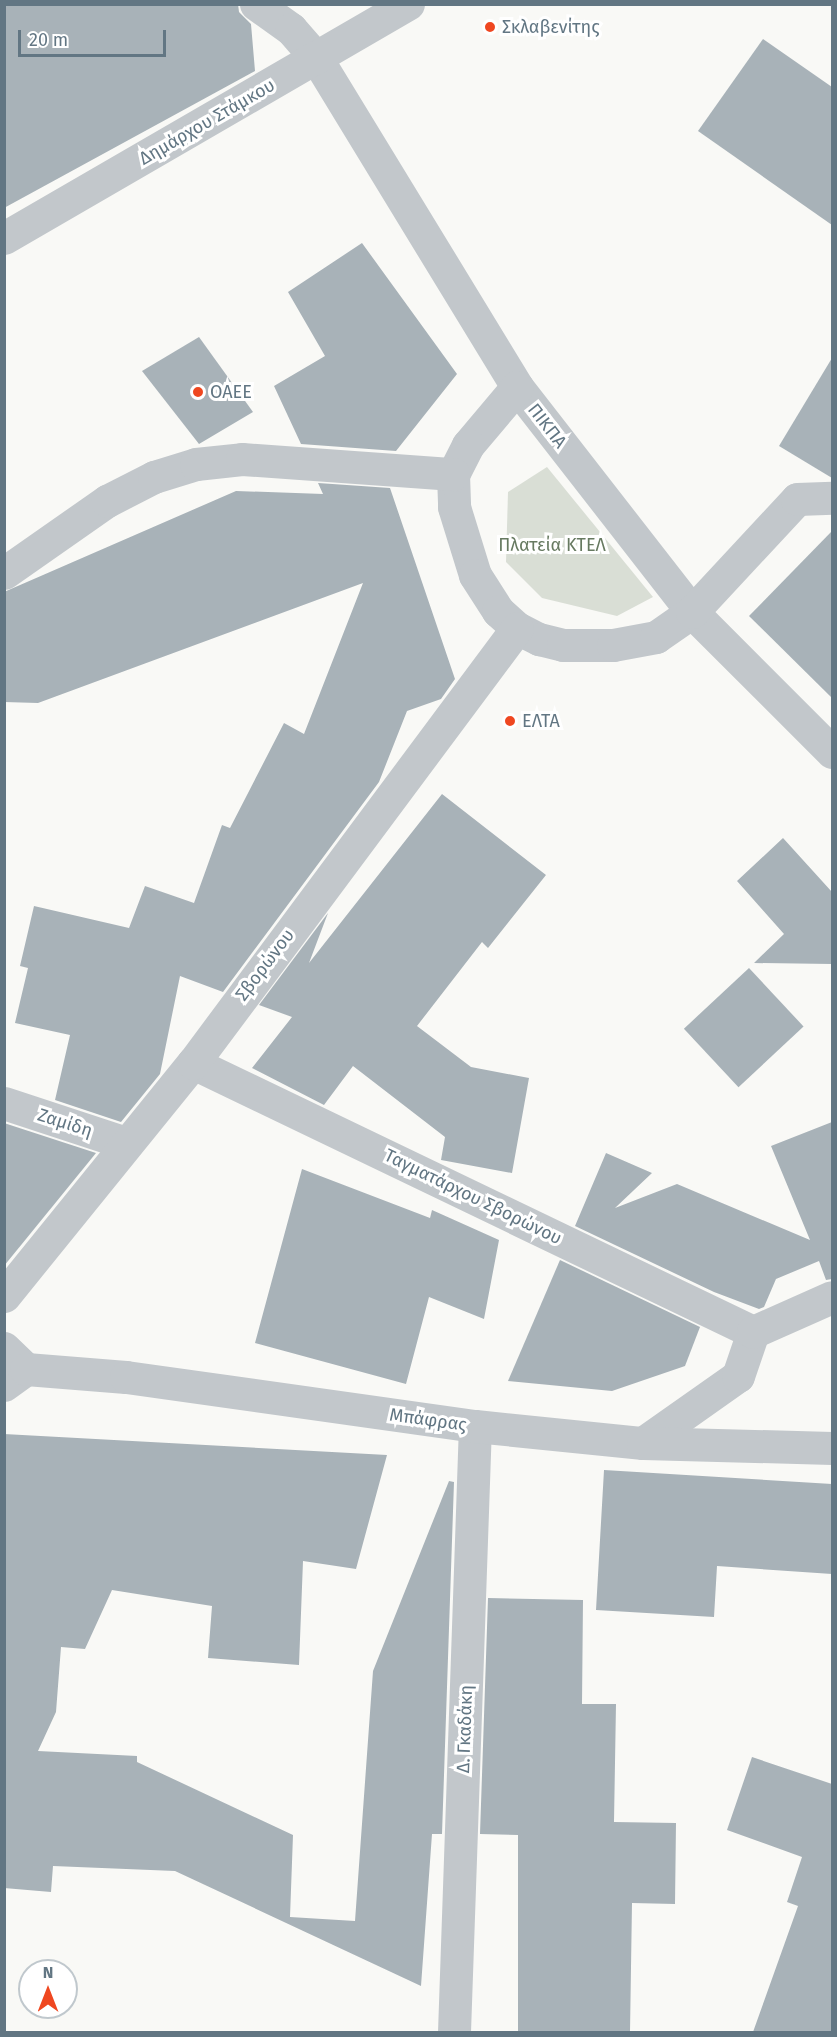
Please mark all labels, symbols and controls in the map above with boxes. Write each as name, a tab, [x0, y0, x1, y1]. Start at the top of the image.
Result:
place label: Σκλαβενίτης	[502, 16, 600, 38]
scale bar	[21, 18, 170, 56]
marker: Σκλαβενίτης	[483, 20, 497, 34]
text: 20 m	[29, 29, 68, 51]
street label: Δημάρχου Στάμκου	[135, 74, 279, 170]
place label: ΟΑΕΕ	[210, 381, 252, 403]
marker: ΟΑΕΕ	[191, 385, 205, 399]
street label: ΠΙΚΠΑ	[523, 399, 571, 453]
park label: Πλατεία ΚΤΕΛ	[498, 534, 606, 556]
place label: ΕΛΤΑ	[522, 710, 560, 732]
marker: ΕΛΤΑ	[503, 714, 517, 728]
street label: Σβορώνου	[231, 925, 299, 1005]
street label: Ζαμίδη	[35, 1104, 95, 1142]
street label: Ταγματάρχου Σβορώνου	[381, 1145, 565, 1249]
street label: Μπάφρας	[388, 1404, 468, 1436]
street label: Δ. Γκαδάκη	[453, 1684, 477, 1774]
north arrow	[18, 1959, 78, 2019]
text: N	[43, 1963, 53, 1982]

